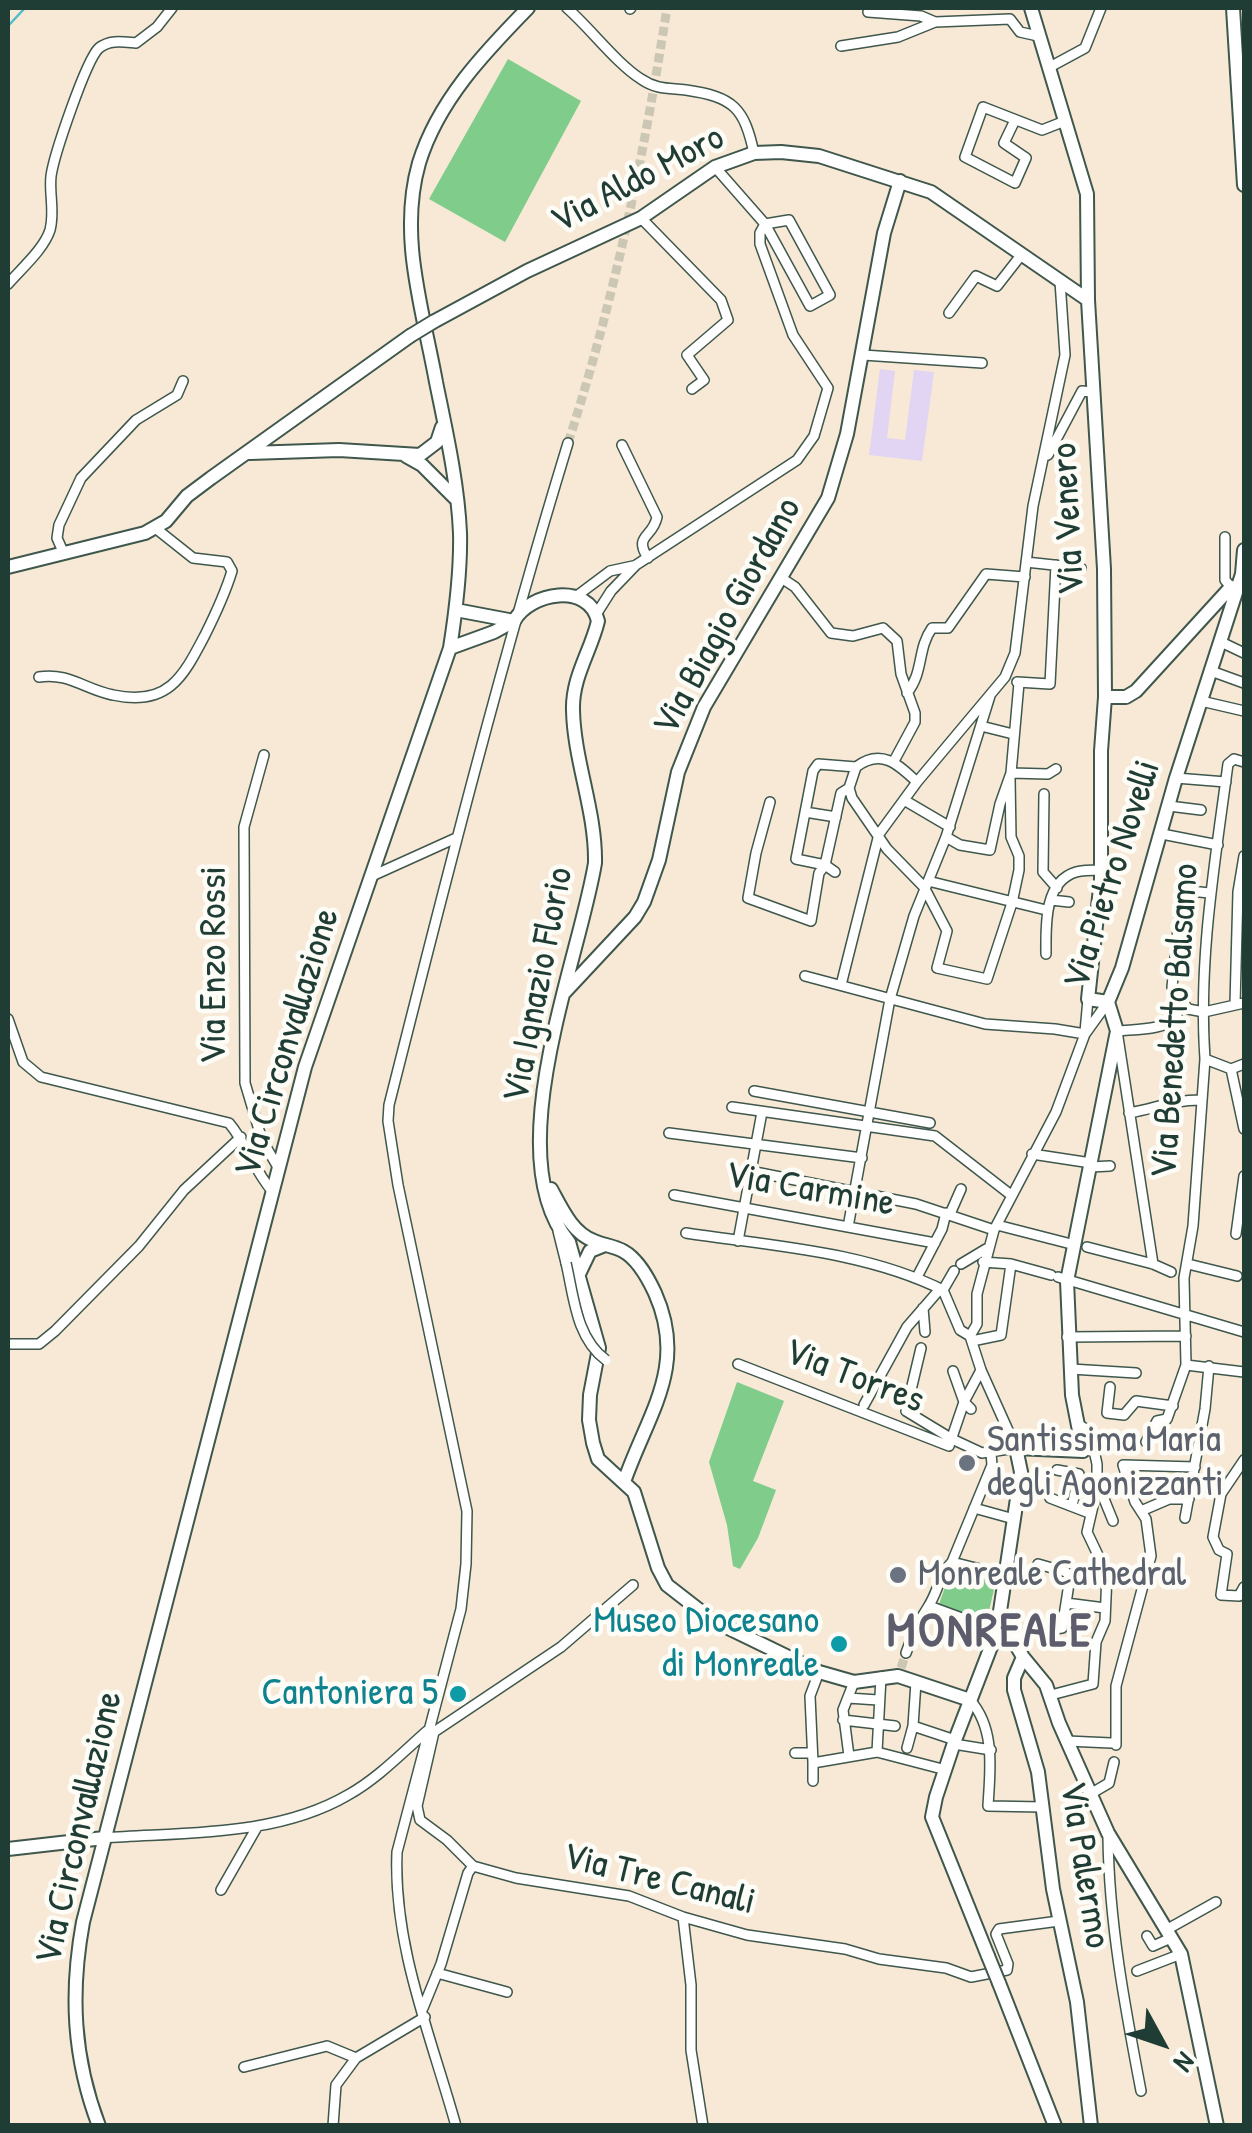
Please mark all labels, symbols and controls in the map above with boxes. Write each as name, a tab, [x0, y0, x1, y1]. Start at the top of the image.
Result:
street label: Via Aldo Moro	[544, 116, 732, 244]
street label: Via Venero	[1042, 442, 1096, 596]
street label: Via Biagio Giordano	[644, 490, 812, 744]
street label: Via Pietro Novelli	[1055, 755, 1171, 995]
street label: Via Benedetto Balsamo	[1142, 862, 1210, 1180]
street label: Via Ignazio Florio	[494, 864, 584, 1106]
street label: Via Enzo Rossi	[192, 866, 238, 1064]
street label: Via Circonvallazione	[225, 903, 351, 1183]
street label: Via Carmine	[722, 1153, 898, 1227]
street label: Via Torres	[778, 1330, 930, 1424]
place label: Santissima Maria degli Agonizzanti	[987, 1418, 1224, 1508]
marker: Santissima Maria degli Agonizzanti	[956, 1452, 978, 1474]
place label: Monreale Cathedral	[918, 1552, 1186, 1598]
marker: Monreale Cathedral	[887, 1564, 909, 1586]
place label: Museo Diocesano di Monreale	[594, 1599, 819, 1688]
district label: MONREALE	[887, 1604, 1093, 1662]
marker: Museo Diocesano di Monreale	[828, 1633, 850, 1655]
place label: Cantoniera 5	[262, 1671, 438, 1717]
marker: Cantoniera 5	[447, 1683, 469, 1705]
street label: Via Circonvallazione	[26, 1687, 134, 1969]
street label: Via Palermo	[1048, 1779, 1120, 1951]
street label: Via Tre Canali	[558, 1834, 760, 1926]
north arrow	[1112, 1993, 1212, 2093]
text: N	[1166, 2044, 1204, 2080]

